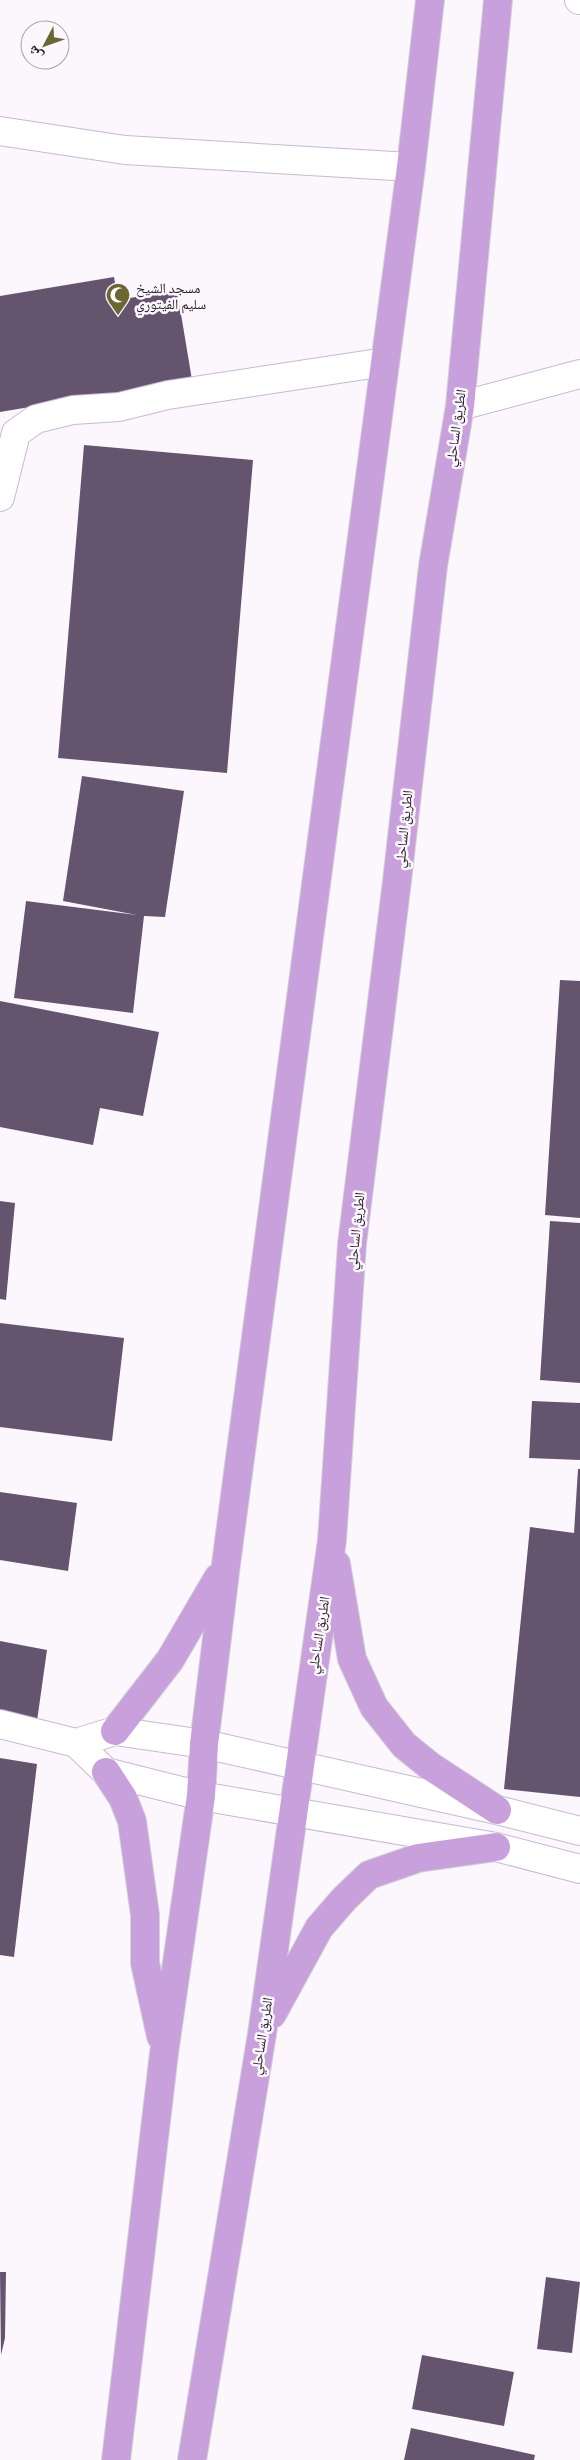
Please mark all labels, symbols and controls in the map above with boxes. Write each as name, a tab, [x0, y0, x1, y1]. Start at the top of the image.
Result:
north arrow	[20, 20, 70, 70]
text: ش	[23, 42, 47, 66]
place label: مسجد الشيخ سليم الفيتوري	[136, 278, 206, 315]
mosque icon: مسجد الشيخ سليم الفيتوري	[105, 282, 131, 316]
street label: الطريق الساحلي	[440, 388, 472, 469]
street label: الطريق الساحلي	[389, 789, 419, 869]
street label: الطريق الساحلي	[341, 1191, 371, 1271]
street label: الطريق الساحلي	[302, 1595, 336, 1676]
street label: الطريق الساحلي	[245, 1996, 279, 2077]

